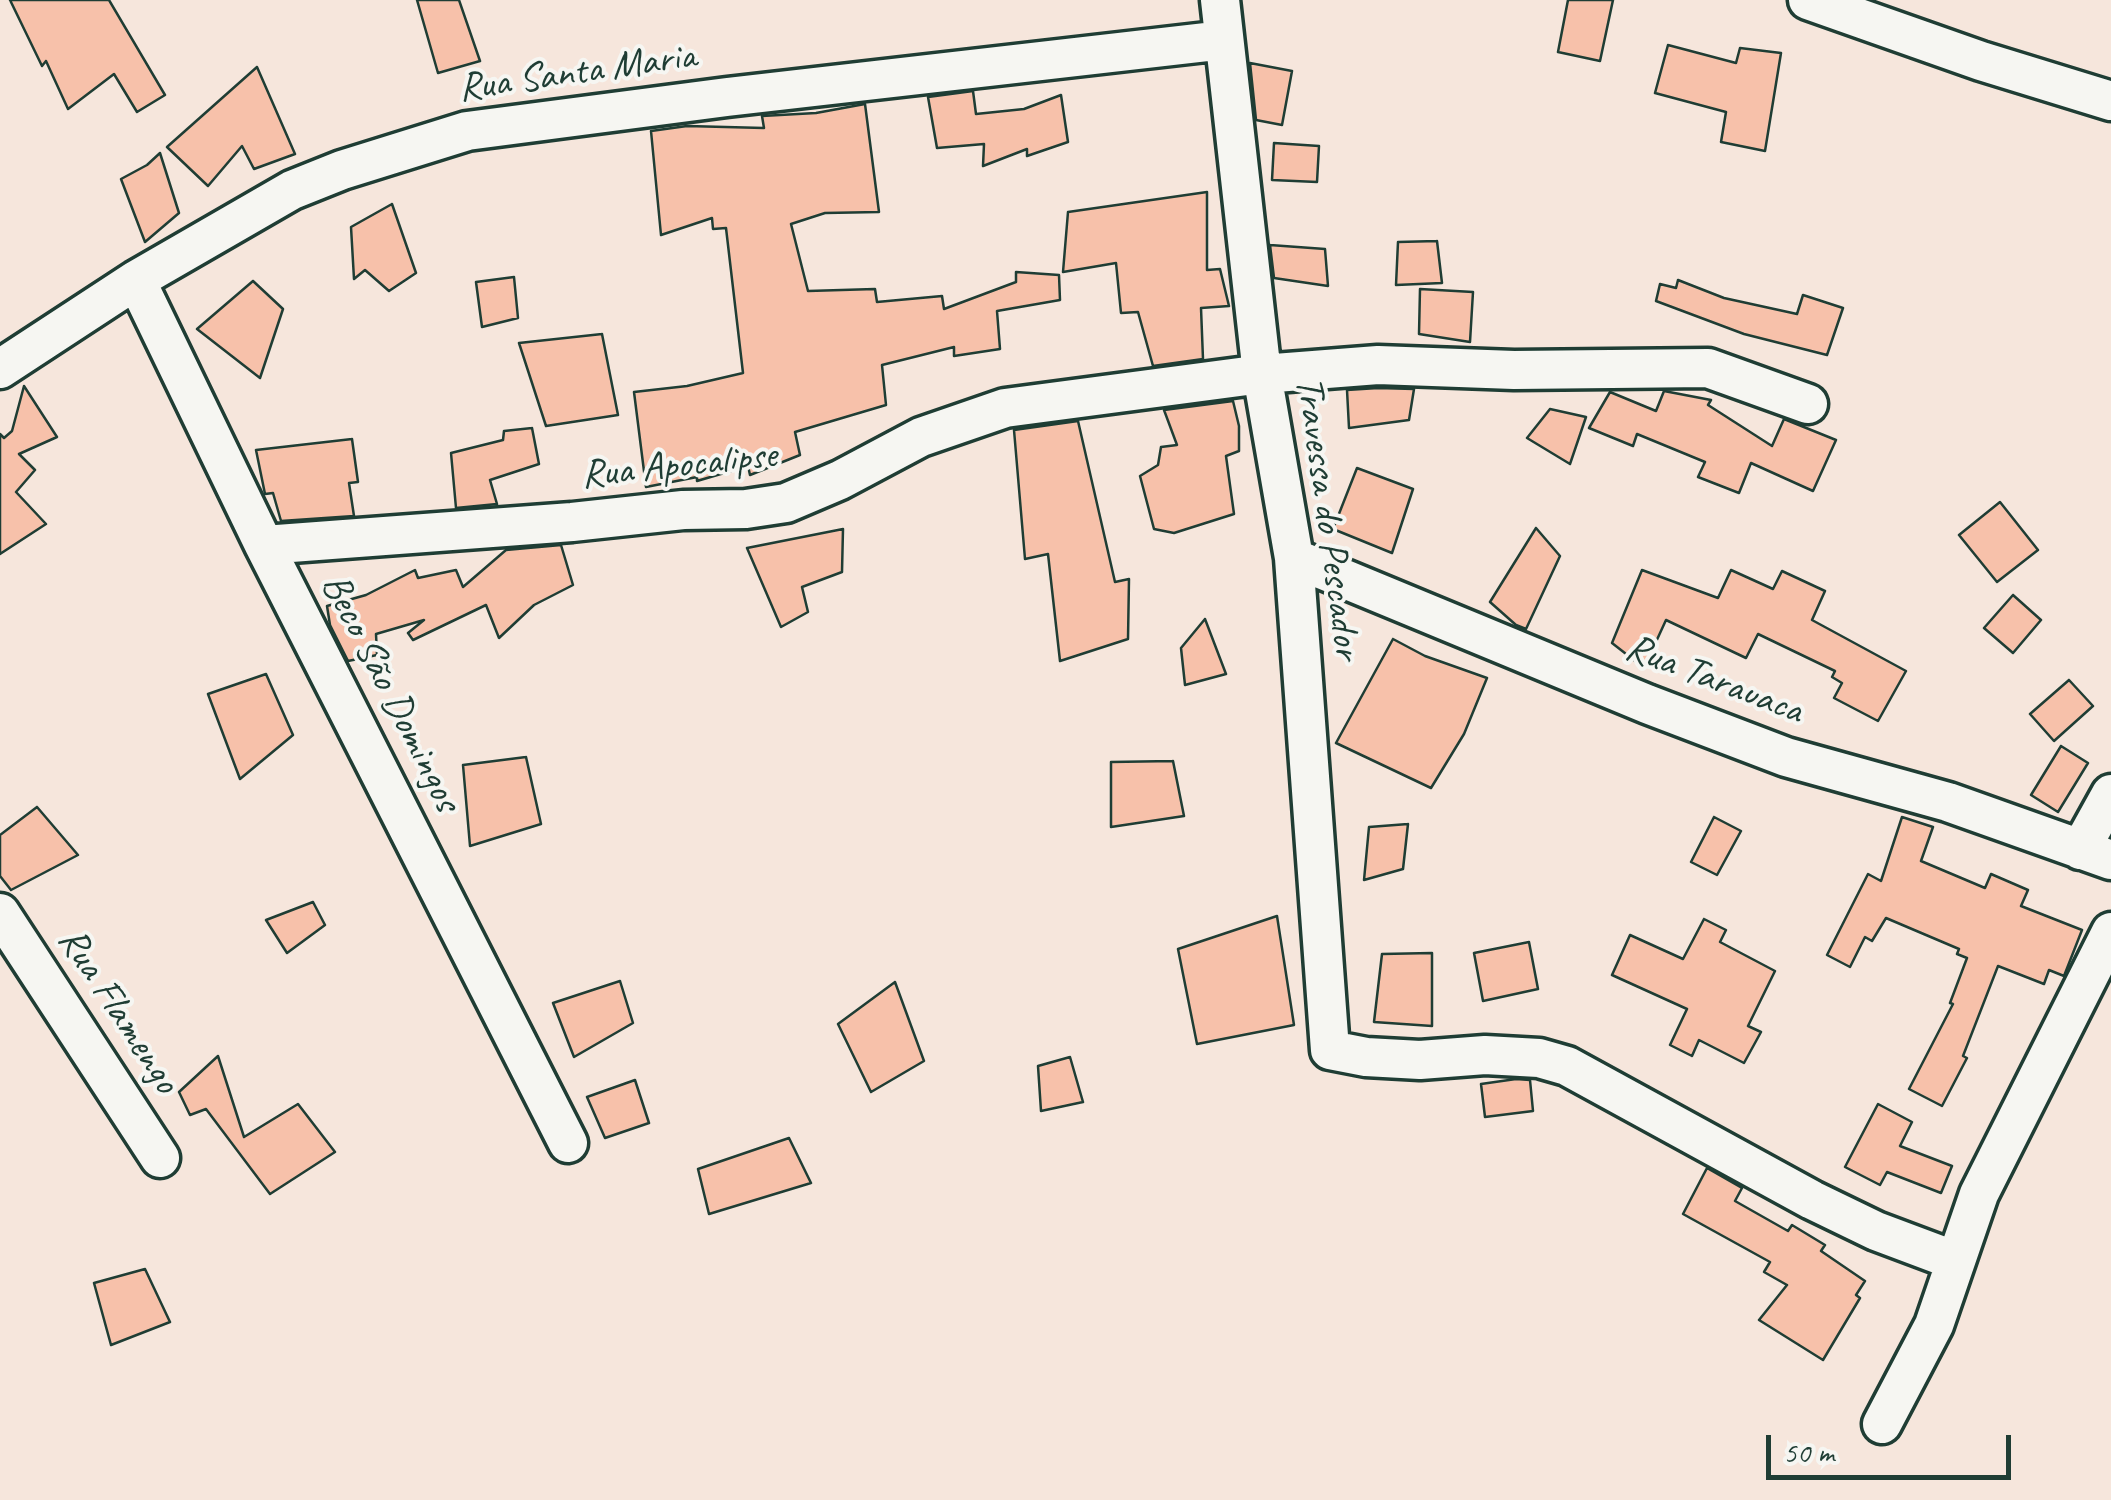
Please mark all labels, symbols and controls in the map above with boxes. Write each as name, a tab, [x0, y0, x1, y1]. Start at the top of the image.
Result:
street label: Rua Santa Maria	[455, 33, 699, 113]
street label: Travessa do Pescador	[1283, 374, 1371, 662]
street label: Rua Apocalipse	[579, 432, 779, 500]
street label: Beco São Domingos	[310, 566, 470, 820]
street label: Rua Tarauaca	[1619, 624, 1809, 736]
street label: Rua Flamengo	[47, 919, 189, 1103]
scale bar	[1771, 1415, 2016, 1477]
text: 50 m	[1783, 1433, 1834, 1471]

